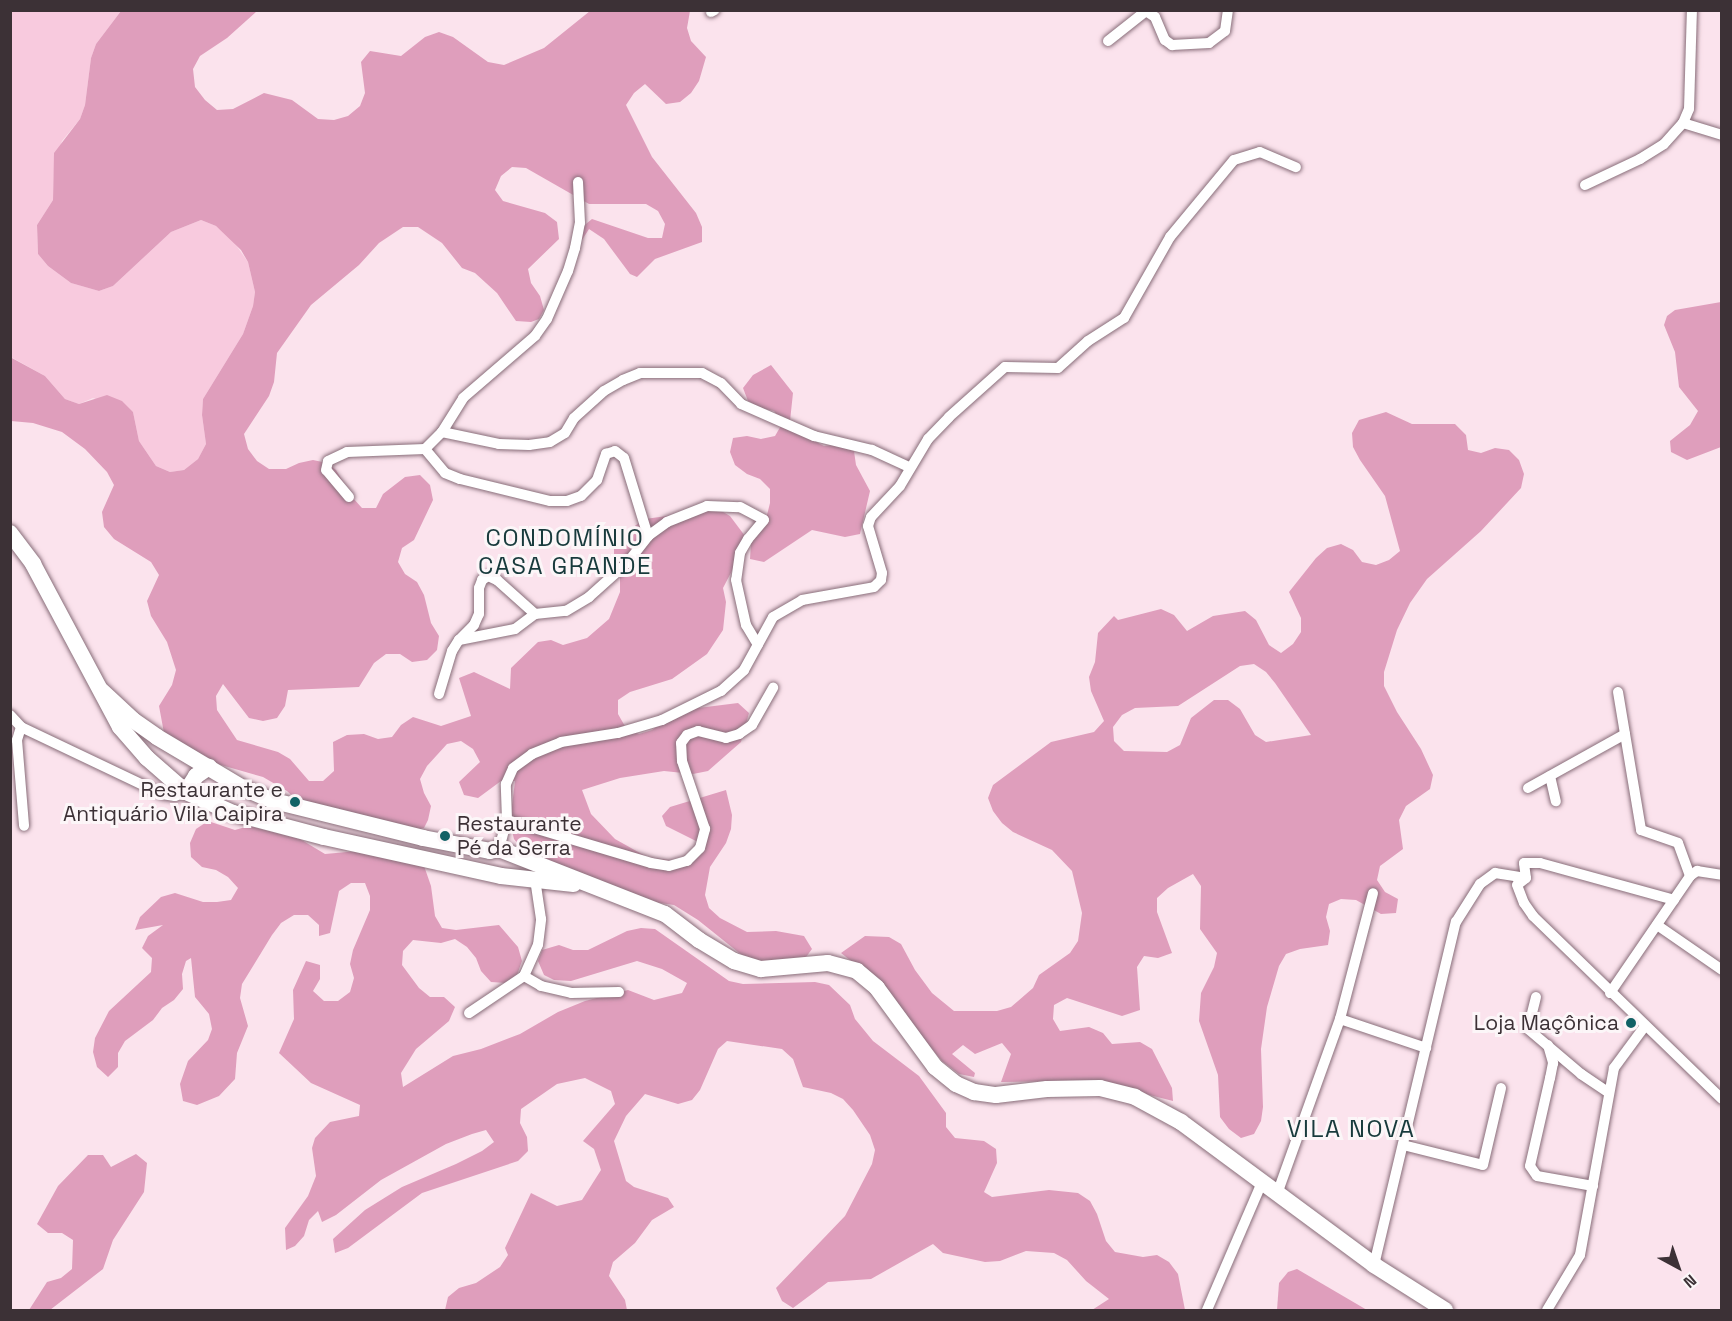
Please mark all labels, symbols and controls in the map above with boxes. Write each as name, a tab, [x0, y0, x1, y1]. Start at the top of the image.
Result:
district label: CONDOMÍNIO CASA GRANDE	[478, 524, 652, 580]
place label: Restaurante e Antiquário Vila Caipira	[63, 777, 283, 827]
marker: Restaurante e Antiquário Vila Caipira	[288, 795, 302, 809]
place label: Restaurante Pé da Serra	[457, 811, 582, 861]
marker: Restaurante Pé da Serra	[438, 829, 452, 843]
place label: Loja Maçônica	[1474, 1010, 1619, 1036]
marker: Loja Maçônica	[1624, 1016, 1638, 1030]
district label: VILA NOVA	[1287, 1115, 1415, 1143]
north arrow	[1648, 1237, 1708, 1297]
text: N	[1679, 1270, 1701, 1293]

